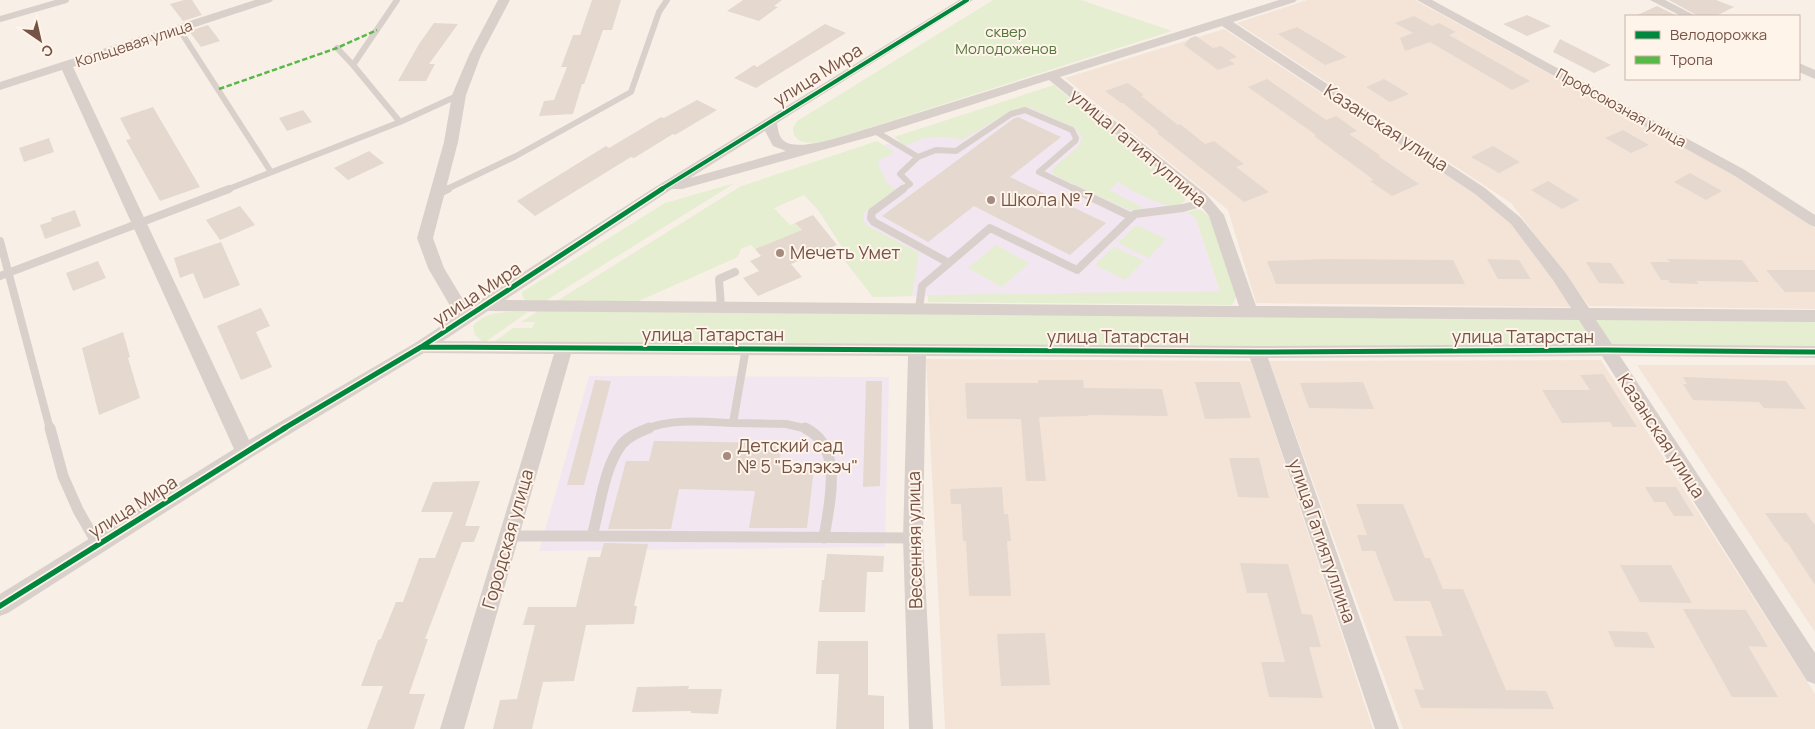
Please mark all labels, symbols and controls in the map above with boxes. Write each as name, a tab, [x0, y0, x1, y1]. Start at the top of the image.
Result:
north arrow	[15, 15, 65, 65]
street label: Кольцевая улица	[73, 15, 195, 72]
legend	[1625, 15, 1800, 80]
park label: сквер Молодоженов	[955, 21, 1057, 59]
text: Велодорожка	[1670, 24, 1767, 45]
street label: улица Мира	[769, 37, 866, 111]
text: С	[38, 40, 57, 62]
text: Тропа	[1670, 49, 1713, 70]
street label: Профсоюзная улица	[1552, 63, 1690, 152]
street label: Казанская улица	[1320, 78, 1453, 176]
street label: улица Гатиятуллина	[1065, 83, 1212, 212]
place label: Школа № 7	[1001, 187, 1093, 211]
marker: Школа № 7	[985, 194, 997, 206]
place label: Мечеть Умет	[790, 240, 900, 264]
marker: Мечеть Умет	[774, 247, 786, 259]
street label: улица Мира	[428, 256, 525, 331]
street label: улица Татарстан	[642, 322, 784, 346]
street label: улица Татарстан	[1047, 324, 1189, 348]
street label: улица Татарстан	[1452, 324, 1594, 348]
street label: Казанская улица	[1613, 369, 1711, 502]
place label: Детский сад № 5 "Бэлэкэч"	[737, 433, 858, 478]
marker: Детский сад № 5 "Бэлэкэч"	[721, 450, 733, 462]
street label: улица Гатиятуллина	[1284, 456, 1362, 626]
street label: Городская улица	[476, 466, 538, 611]
street label: улица Мира	[84, 469, 181, 543]
street label: Весенняя улица	[901, 471, 927, 609]

